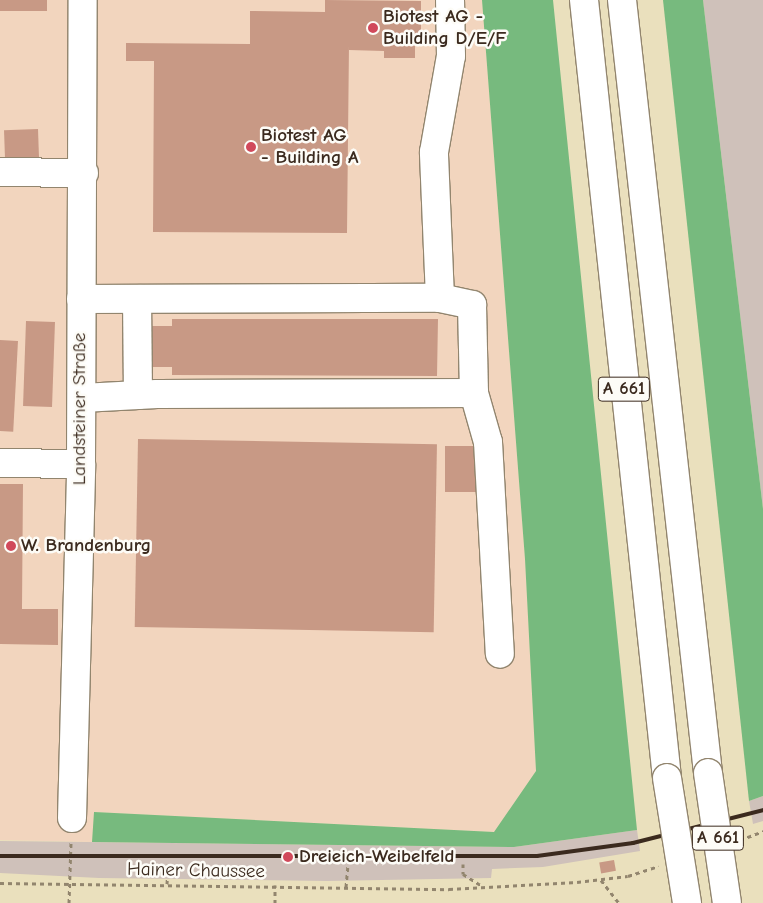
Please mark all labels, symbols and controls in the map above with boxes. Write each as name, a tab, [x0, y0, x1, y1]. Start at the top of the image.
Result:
place label: Biotest AG - Building D/E/F	[383, 6, 506, 50]
marker: Biotest AG - Building D/E/F	[367, 22, 379, 34]
place label: Biotest AG - Building A	[261, 125, 359, 169]
marker: Biotest AG - Building A	[245, 141, 257, 153]
street label: Landsteiner Straße	[69, 333, 91, 485]
road number: A 661	[598, 374, 650, 404]
place label: W. Brandenburg	[21, 535, 151, 557]
marker: W. Brandenburg	[5, 540, 17, 552]
road number: A 661	[692, 822, 744, 854]
place label: Dreieich-Weibelfeld	[299, 846, 454, 868]
marker: Dreieich-Weibelfeld	[281, 850, 295, 864]
street label: Hainer Chaussee	[127, 858, 265, 884]

